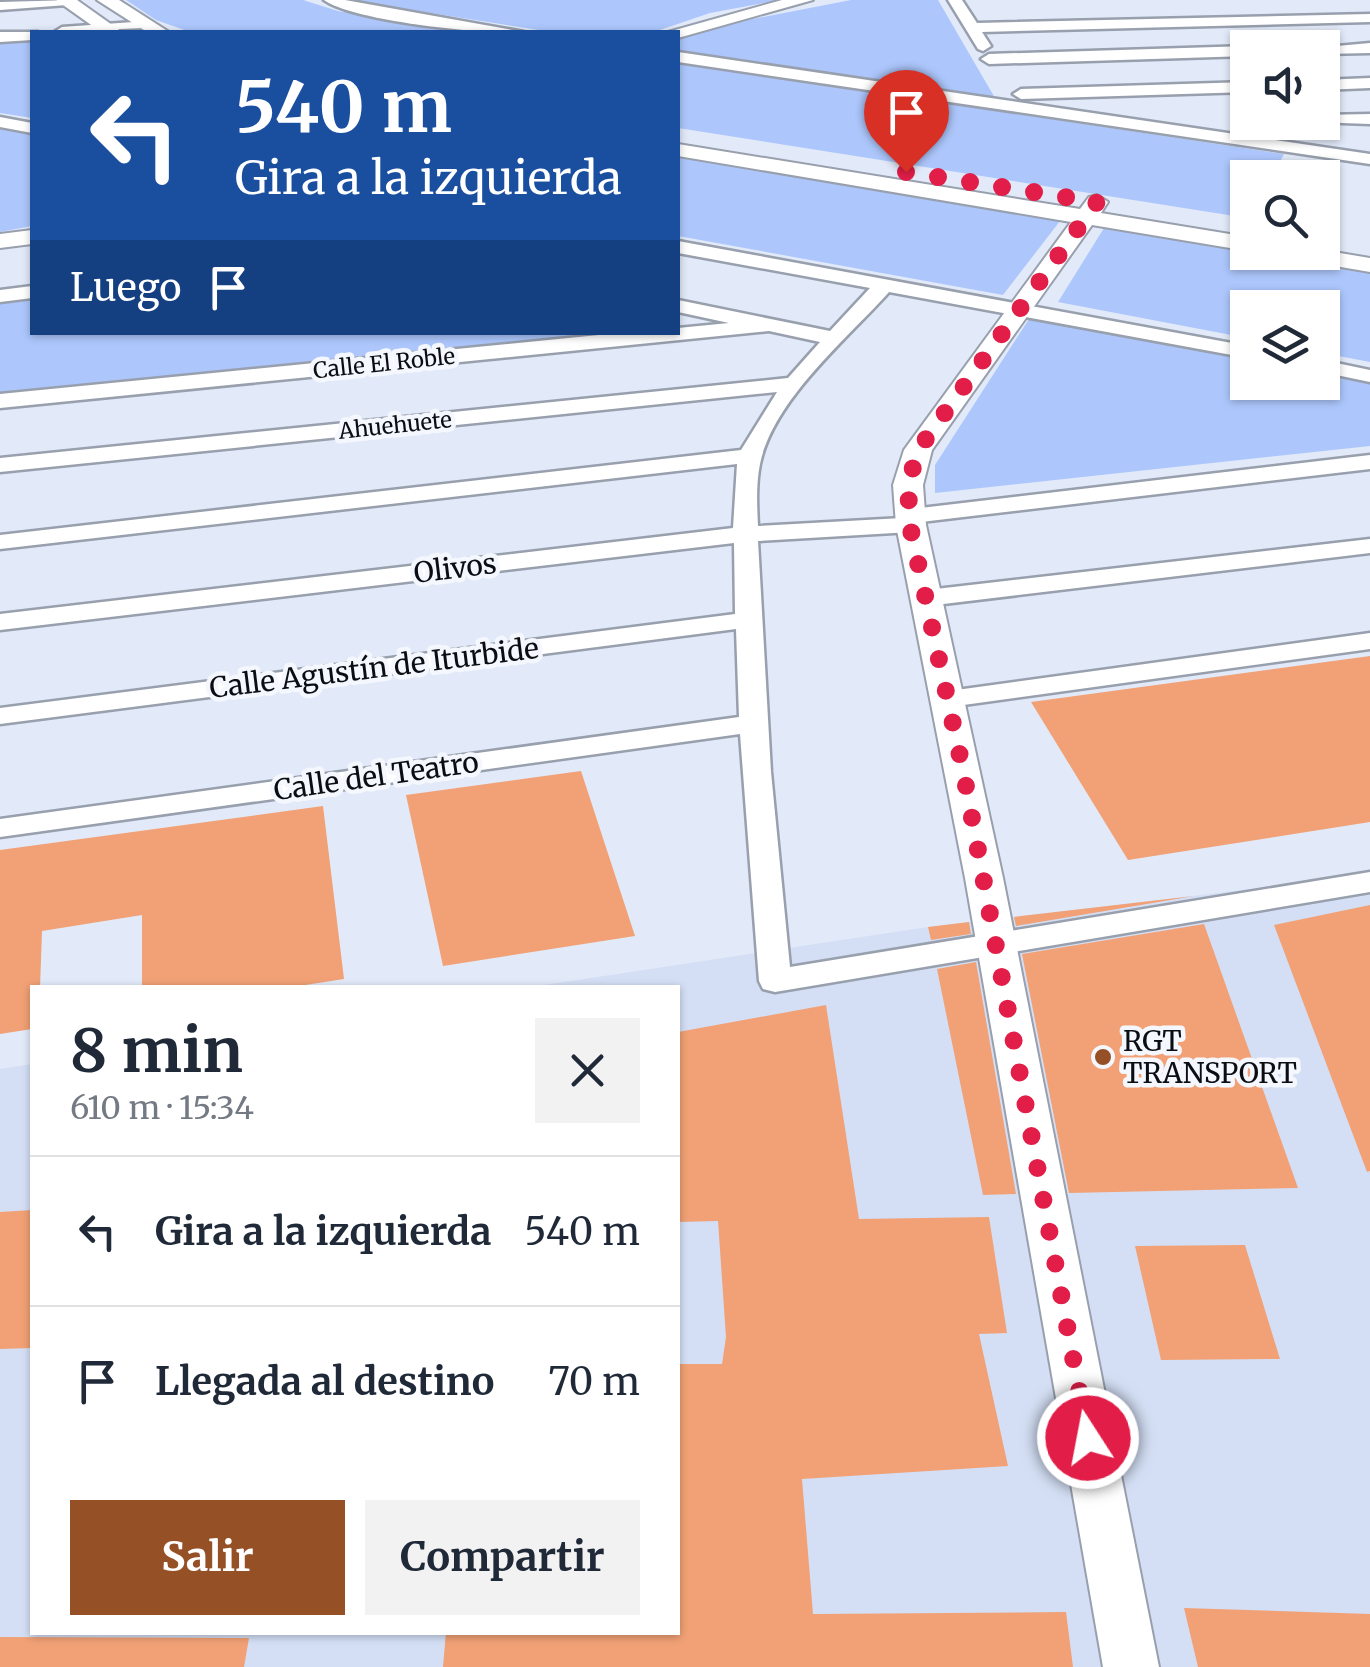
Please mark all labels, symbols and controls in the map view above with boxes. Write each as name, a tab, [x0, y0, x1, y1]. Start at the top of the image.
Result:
map controls	[1230, 30, 1340, 400]
button: sound	[1230, 30, 1340, 140]
text: 540 m	[235, 63, 452, 151]
icon: left	[70, 70, 200, 200]
pin	[864, 70, 949, 173]
icon: arrive	[879, 85, 934, 140]
text: Gira a la izquierda	[235, 150, 622, 206]
button: search	[1230, 160, 1340, 270]
icon: arrive	[201, 260, 256, 315]
text: Luego	[70, 264, 181, 311]
button: layers	[1230, 290, 1340, 400]
street label: Calle El Roble	[312, 342, 456, 384]
street label: Ahuehuete	[336, 405, 453, 445]
street label: Olivos	[412, 545, 498, 591]
street label: Calle Agustín de Iturbide	[207, 630, 541, 706]
street label: Calle del Teatro	[271, 744, 481, 808]
text: 8 min	[70, 1013, 243, 1088]
button: close	[535, 1018, 640, 1123]
place label: RGT TRANSPORT	[1123, 1023, 1297, 1091]
marker: RGT TRANSPORT	[1092, 1046, 1114, 1068]
text: 610 m · 15:34	[70, 1088, 254, 1128]
icon: left	[70, 1204, 125, 1259]
text: Gira a la izquierda	[155, 1208, 491, 1255]
text: 540 m	[524, 1208, 640, 1255]
icon: arrive	[70, 1354, 125, 1409]
text: Llegada al destino	[155, 1358, 494, 1405]
text: 70 m	[548, 1358, 640, 1405]
position arrow	[1036, 1386, 1140, 1490]
button: Salir	[70, 1500, 345, 1615]
button: Compartir	[365, 1500, 640, 1615]

